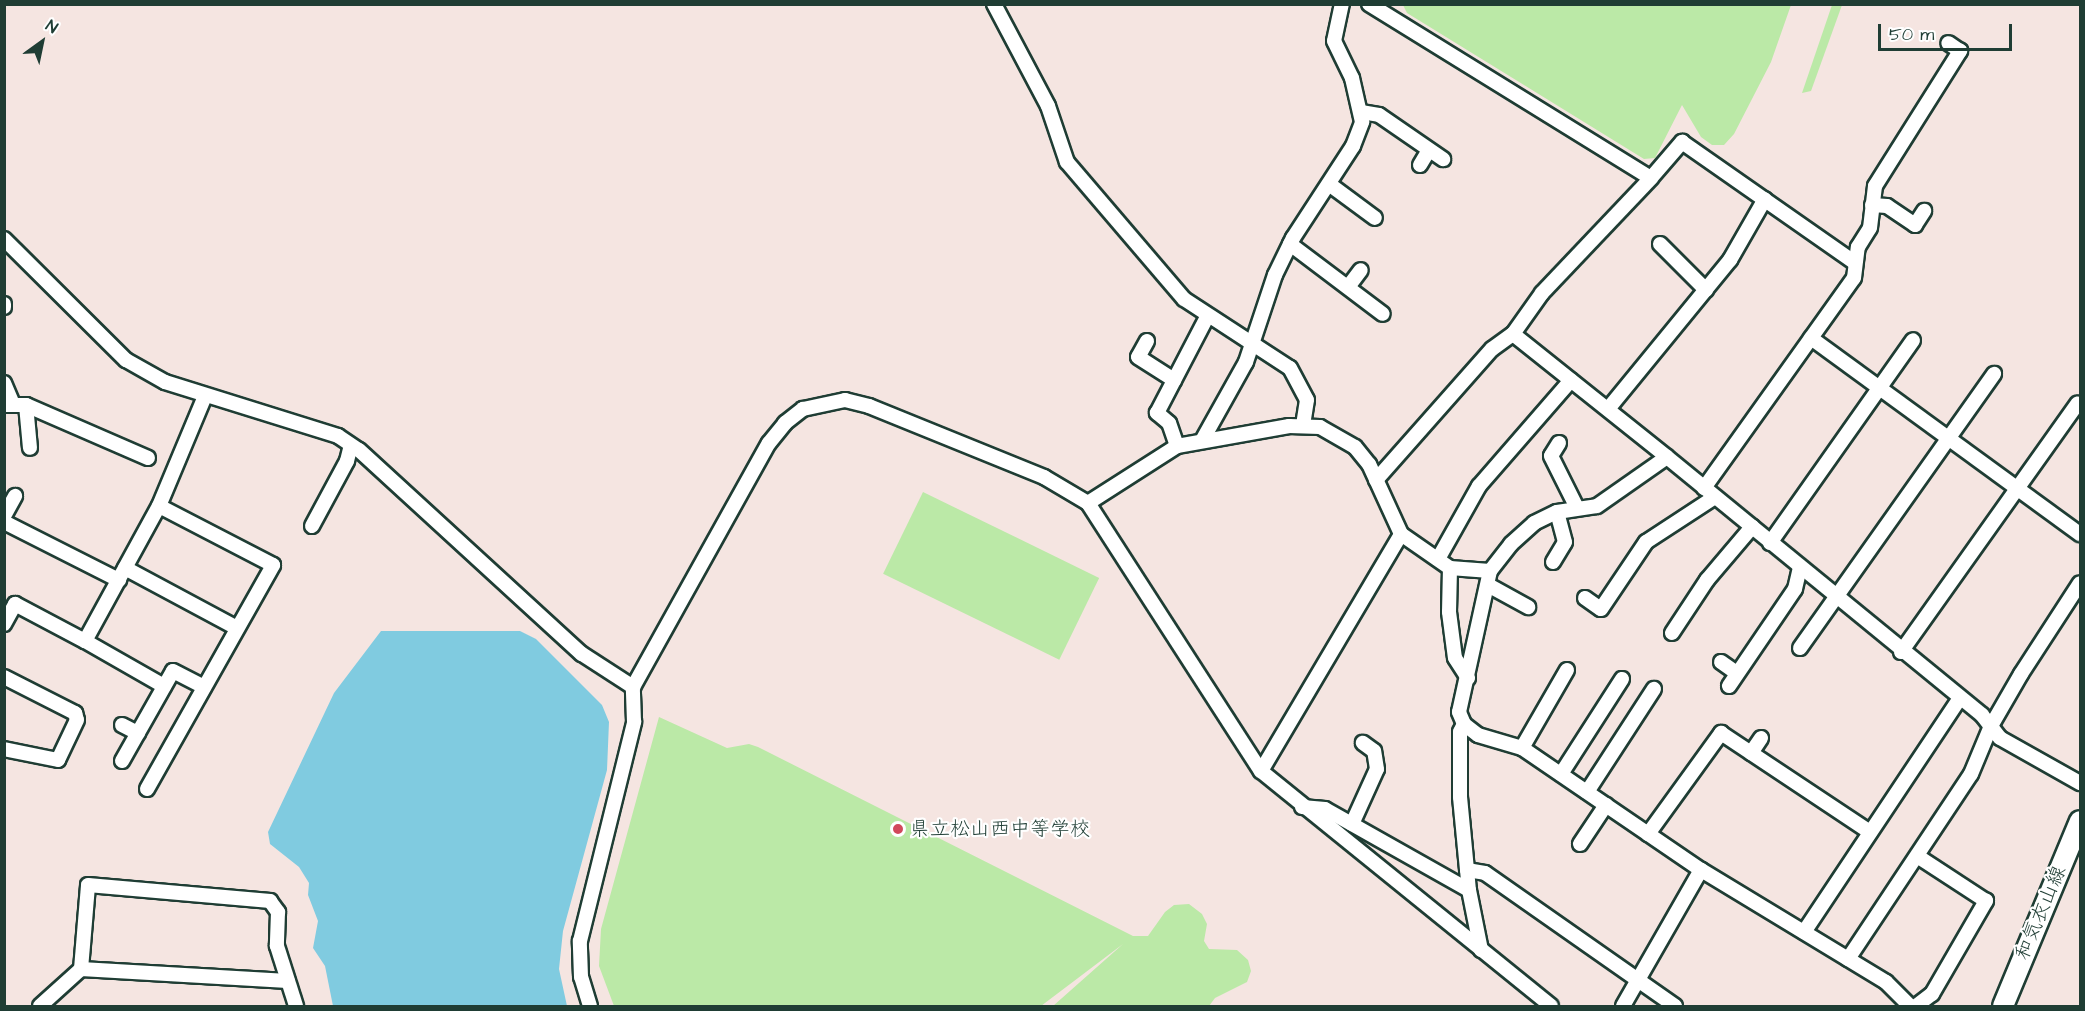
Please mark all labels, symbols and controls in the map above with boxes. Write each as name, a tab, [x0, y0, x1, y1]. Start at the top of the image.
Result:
north arrow	[12, 12, 72, 72]
scale bar	[1881, 12, 2014, 50]
text: N	[42, 15, 62, 39]
text: 50 m	[1889, 22, 1934, 47]
place label: 県立松山西中等学校	[910, 817, 1090, 841]
marker: 県立松山西中等学校	[891, 822, 905, 836]
street label: 和気衣山線	[2010, 862, 2072, 964]

